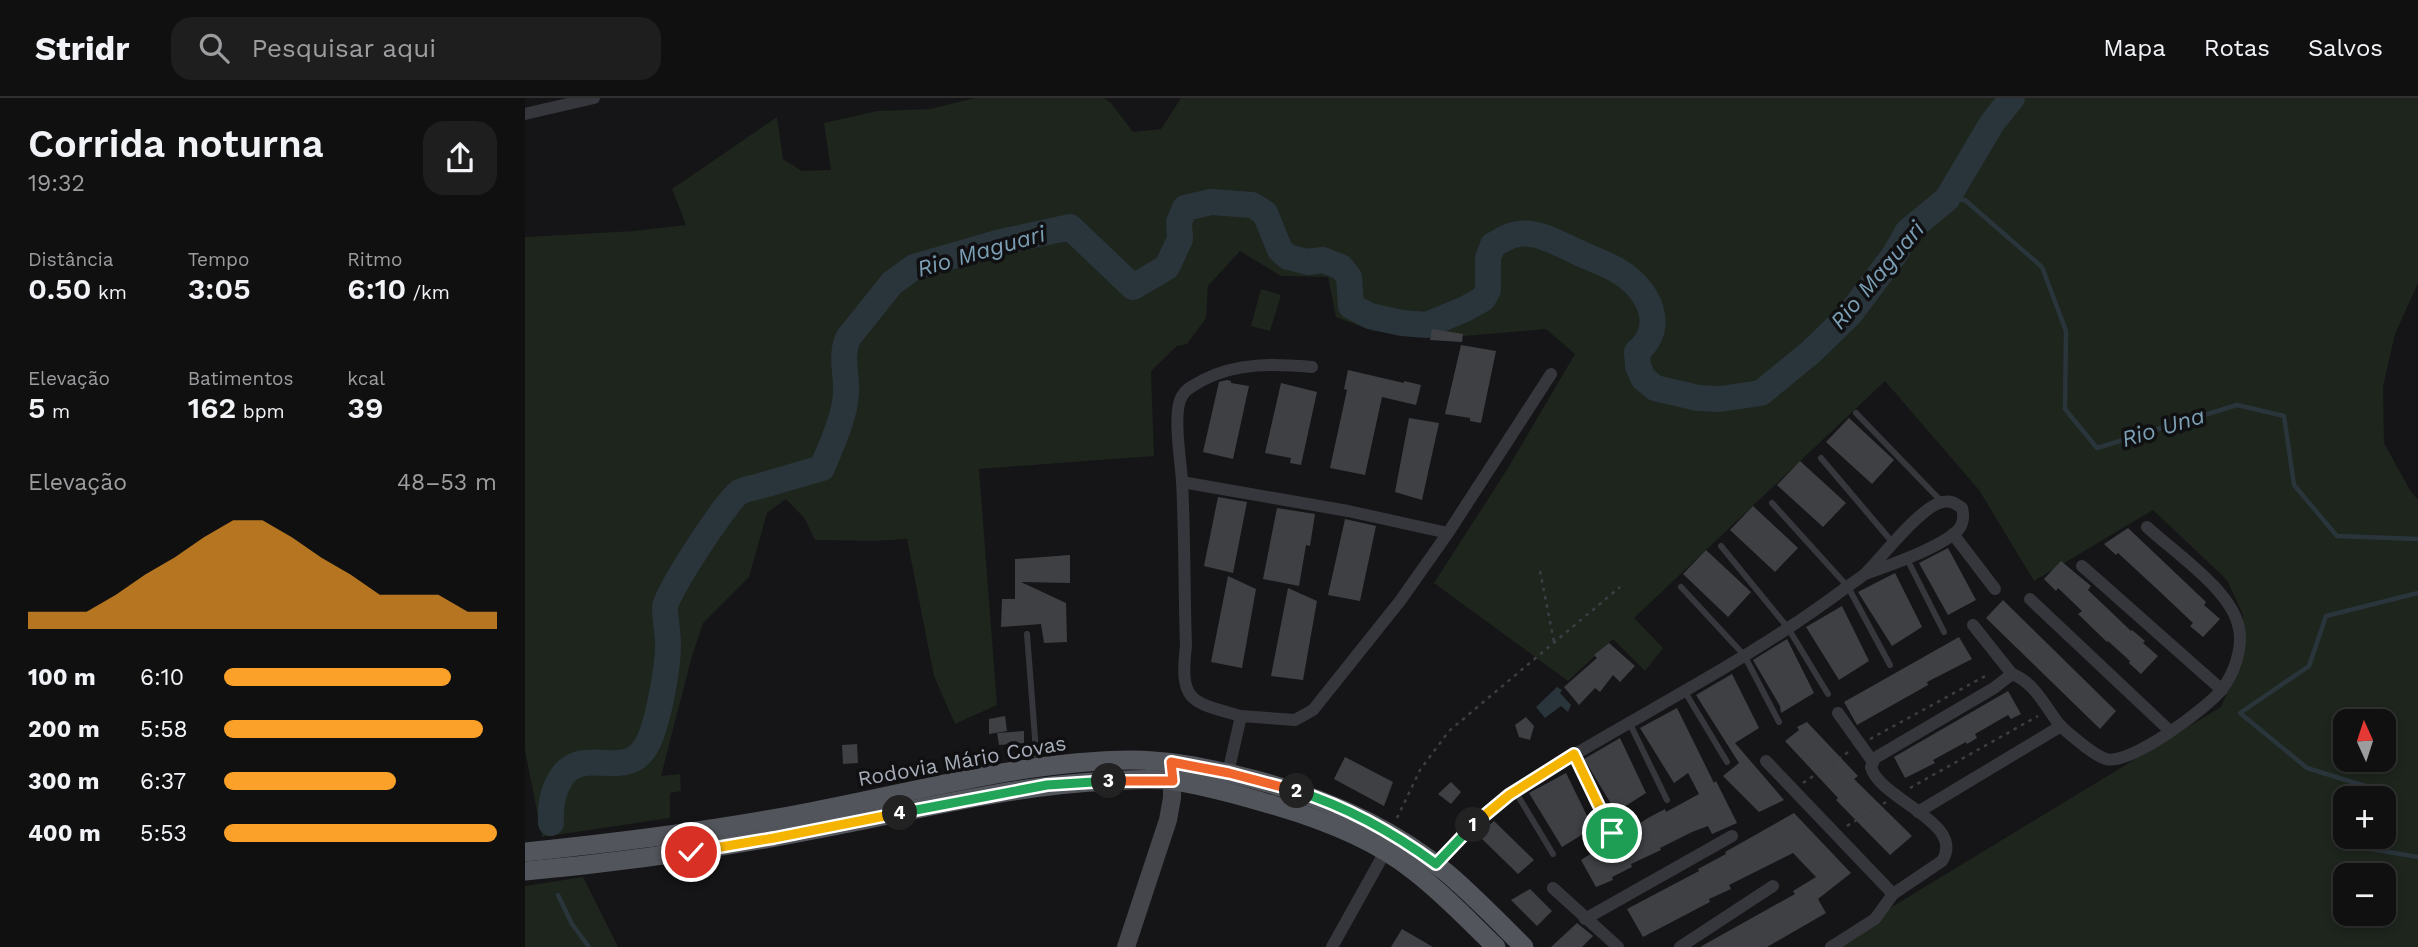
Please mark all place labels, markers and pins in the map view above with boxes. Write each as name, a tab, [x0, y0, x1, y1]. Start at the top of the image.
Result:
pin: 3	[1091, 764, 1127, 798]
pin: 2	[1279, 774, 1315, 808]
pin: 4	[883, 796, 917, 830]
pin	[1582, 803, 1642, 863]
pin: 1	[1455, 808, 1490, 842]
pin	[661, 822, 721, 882]

